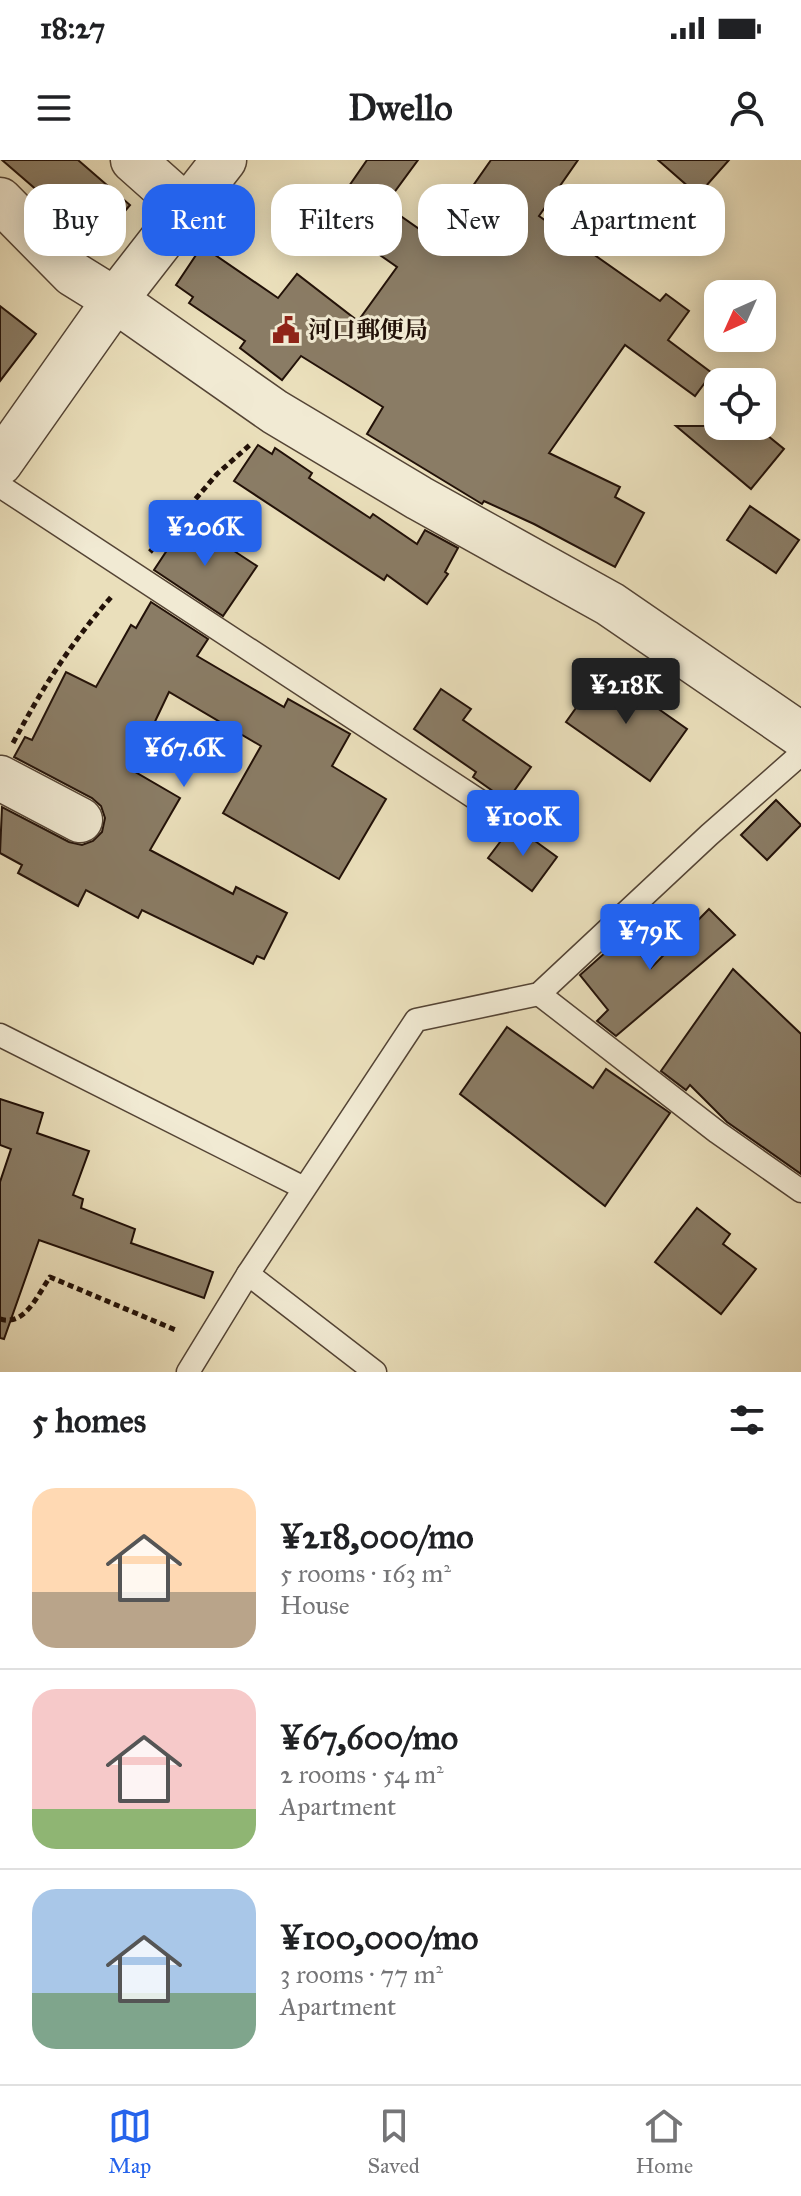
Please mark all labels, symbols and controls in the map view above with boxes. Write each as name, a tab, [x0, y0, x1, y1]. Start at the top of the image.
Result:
text: 18:27	[40, 10, 105, 46]
icon: menu	[32, 86, 76, 130]
text: Dwello	[348, 86, 453, 130]
icon: person	[725, 86, 769, 130]
chip: Buy	[24, 184, 126, 256]
chip: Rent	[142, 184, 255, 256]
chip: Filters	[271, 184, 402, 256]
chip: New	[418, 184, 528, 256]
chip: Apartment	[544, 184, 725, 256]
north arrow	[704, 280, 776, 352]
map controls	[704, 280, 776, 440]
public building icon: 河口郵便局	[271, 315, 301, 345]
place label: 河口郵便局	[308, 315, 428, 345]
button: locate	[704, 368, 776, 440]
pin: ¥206K	[149, 500, 261, 568]
text: ¥206K	[167, 510, 243, 542]
pin: ¥218K	[570, 658, 682, 726]
text: ¥218K	[590, 668, 662, 700]
pin: ¥67.6K	[119, 721, 249, 789]
text: ¥67.6K	[143, 731, 225, 763]
pin: ¥100K	[467, 790, 579, 858]
text: ¥100K	[485, 800, 561, 832]
pin: ¥79K	[603, 904, 697, 972]
text: ¥79K	[618, 914, 682, 946]
icon: filters	[725, 1398, 769, 1442]
text: 5 homes	[32, 1400, 146, 1441]
text: ¥218,000/mo	[280, 1516, 474, 1557]
icon: home	[96, 1520, 192, 1616]
text: 5 rooms · 163 m²	[280, 1557, 451, 1589]
text: House	[280, 1589, 350, 1621]
text: ¥67,600/mo	[280, 1717, 458, 1758]
icon: home	[96, 1721, 192, 1817]
text: 2 rooms · 54 m²	[280, 1758, 444, 1790]
text: Apartment	[280, 1790, 396, 1822]
text: ¥100,000/mo	[280, 1917, 478, 1958]
icon: home	[96, 1921, 192, 2017]
text: 3 rooms · 77 m²	[280, 1958, 443, 1990]
text: Apartment	[280, 1990, 396, 2022]
tab: Map	[108, 2104, 152, 2179]
tab: Saved	[368, 2104, 420, 2179]
tab: Home	[636, 2104, 693, 2179]

